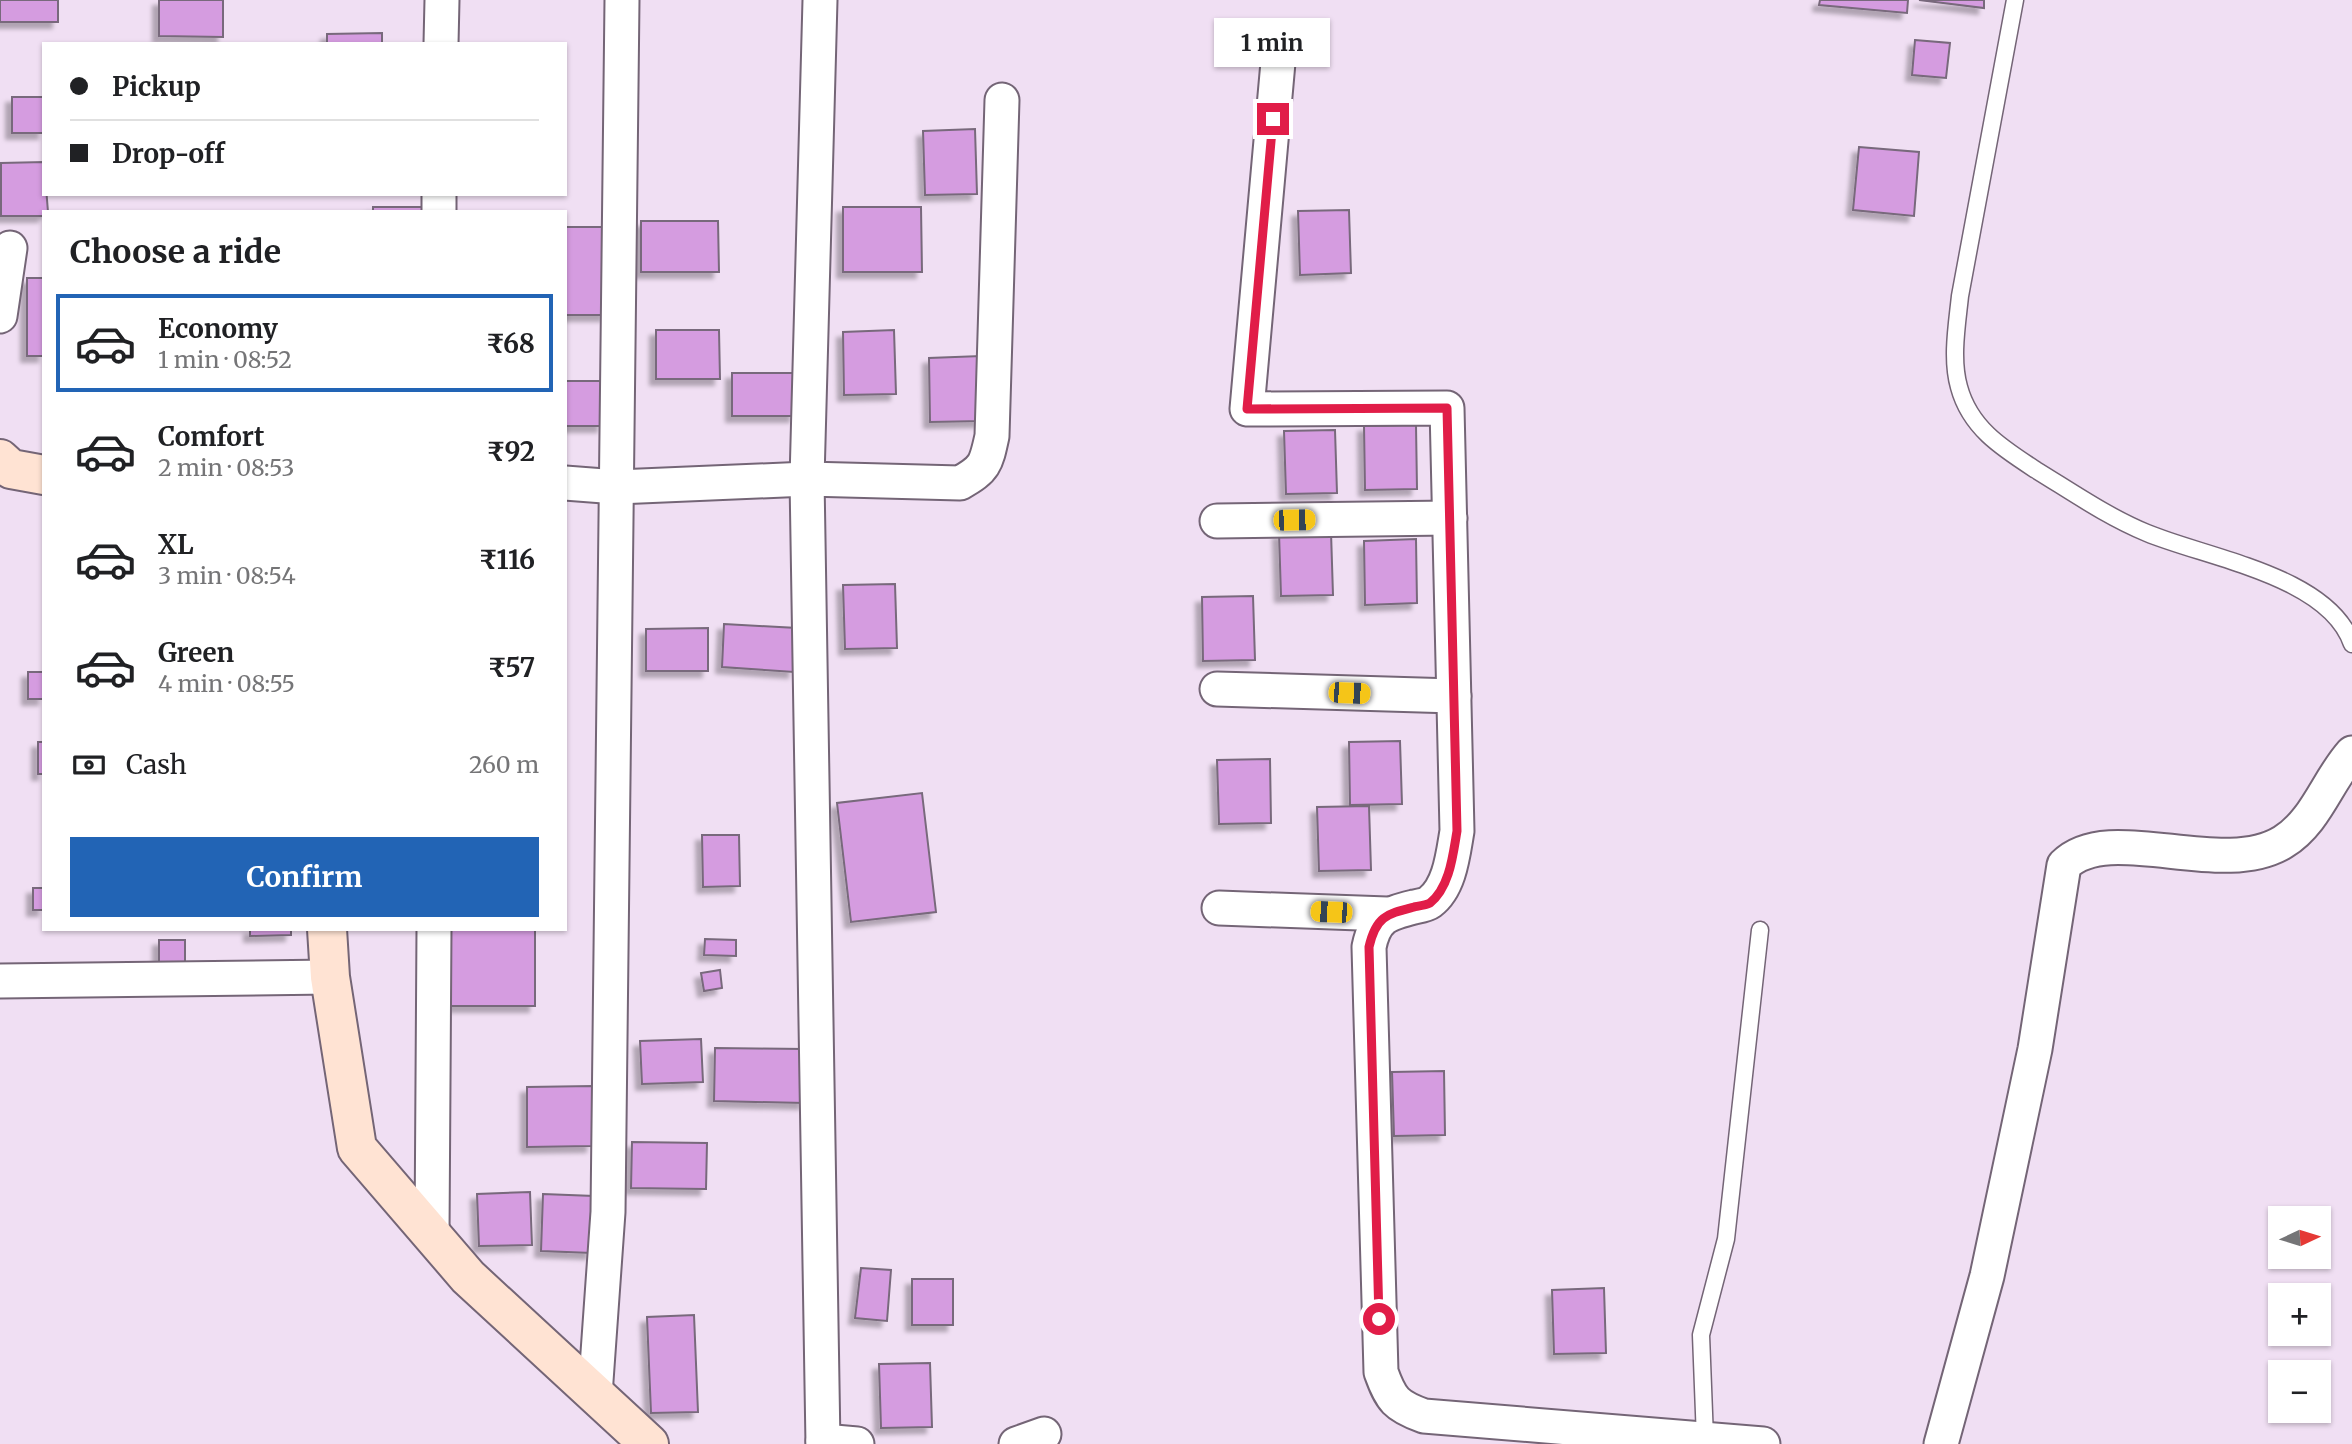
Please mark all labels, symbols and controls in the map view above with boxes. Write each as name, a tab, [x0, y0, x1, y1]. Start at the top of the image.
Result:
callout: 1 min	[1215, 18, 1331, 66]
text: 1 min	[1241, 28, 1303, 57]
text: Pickup	[112, 70, 201, 103]
route end	[1257, 103, 1289, 135]
text: Drop-off	[112, 137, 225, 170]
text: Choose a ride	[70, 232, 281, 272]
icon: car	[74, 312, 137, 375]
text: Economy	[158, 312, 278, 345]
text: ₹68	[486, 327, 535, 360]
text: 1 min · 08:52	[158, 345, 292, 374]
icon: car	[74, 420, 137, 483]
text: Comfort	[158, 420, 264, 453]
text: ₹92	[487, 435, 535, 468]
text: 2 min · 08:53	[158, 453, 294, 482]
car	[1273, 509, 1316, 531]
icon: car	[74, 528, 137, 591]
text: XL	[158, 528, 194, 561]
text: ₹116	[479, 543, 535, 576]
text: 3 min · 08:54	[158, 561, 296, 590]
icon: car	[74, 636, 137, 699]
text: Green	[158, 636, 234, 669]
text: ₹57	[488, 651, 535, 684]
text: 4 min · 08:55	[158, 669, 295, 698]
car	[1328, 682, 1371, 704]
icon: cash	[70, 746, 108, 784]
text: Cash	[126, 748, 187, 781]
text: 260 m	[469, 750, 539, 779]
button: Confirm	[70, 837, 539, 917]
car	[1310, 901, 1353, 923]
north arrow	[2268, 1206, 2331, 1269]
map controls	[2268, 1206, 2331, 1423]
button: +	[2268, 1283, 2331, 1346]
route start	[1363, 1303, 1395, 1335]
button: −	[2268, 1360, 2331, 1423]

